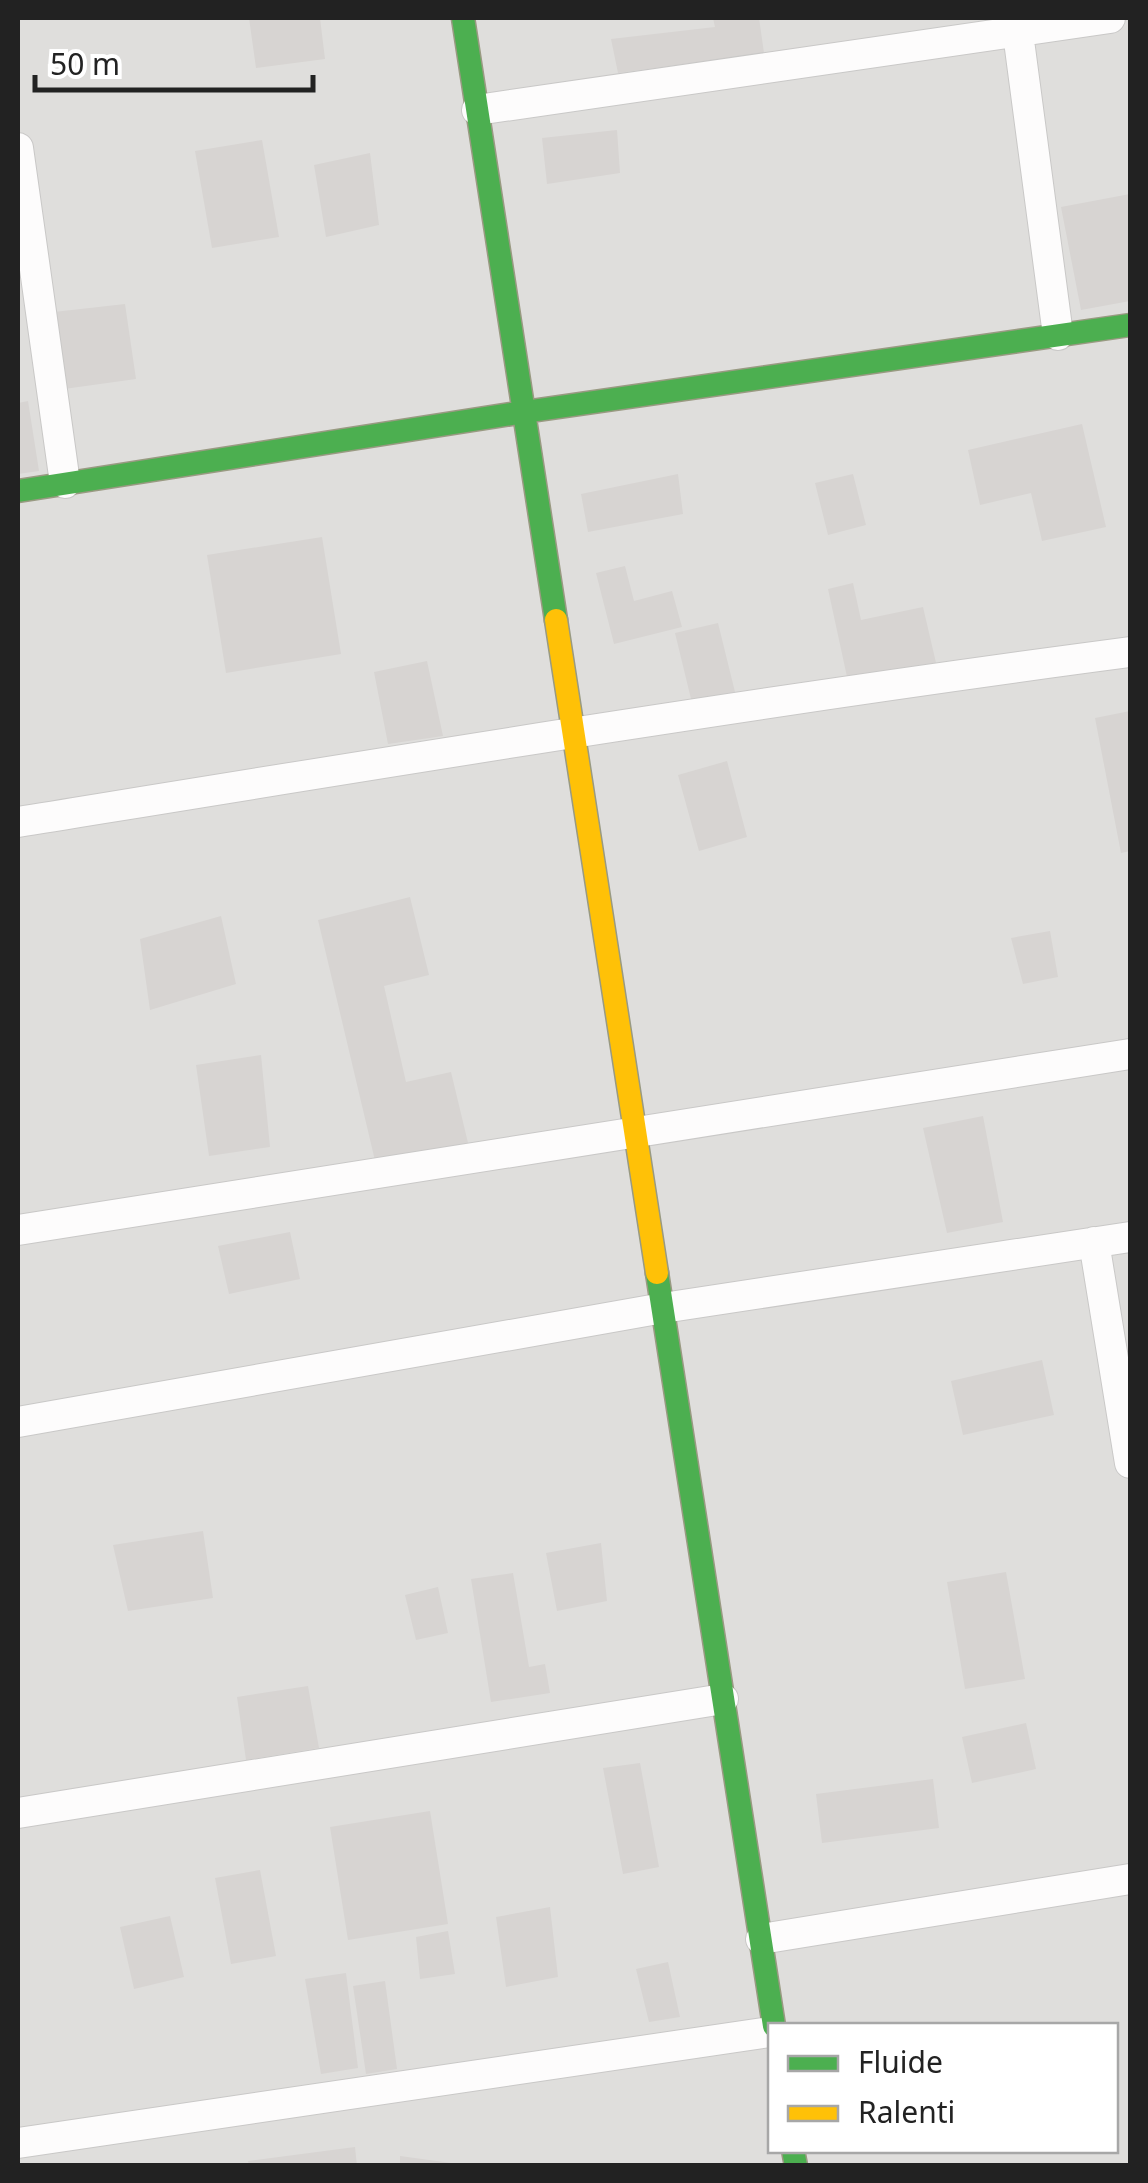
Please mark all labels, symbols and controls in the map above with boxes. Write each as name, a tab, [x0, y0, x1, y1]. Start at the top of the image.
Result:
scale bar	[35, 30, 312, 92]
text: 50 m	[50, 43, 120, 84]
legend	[768, 2023, 1118, 2153]
text: Fluide	[858, 2041, 943, 2082]
text: Ralenti	[858, 2091, 955, 2132]

